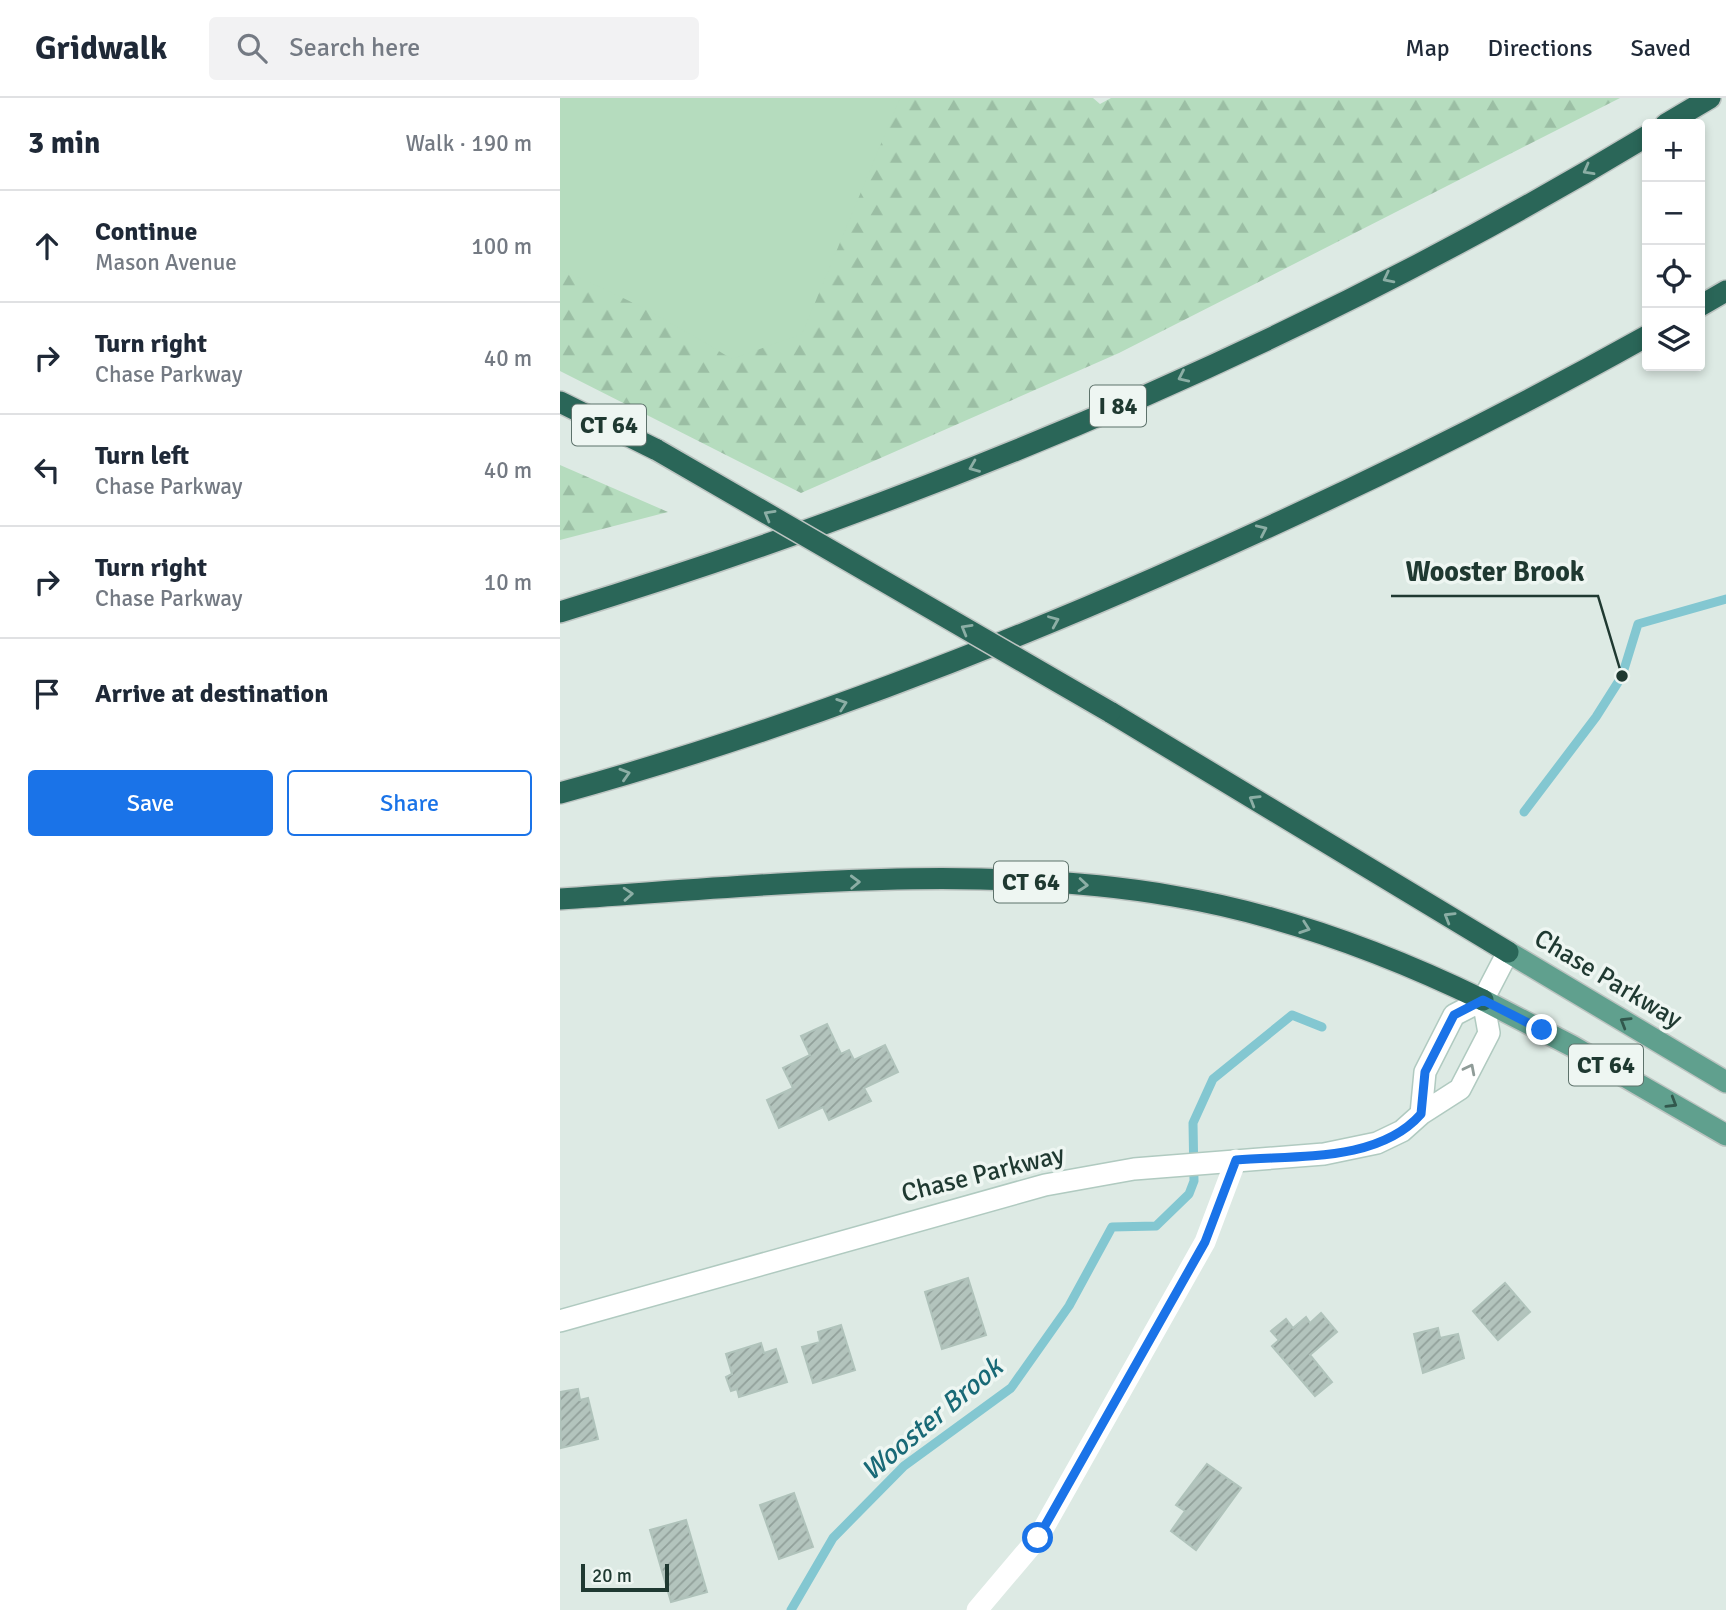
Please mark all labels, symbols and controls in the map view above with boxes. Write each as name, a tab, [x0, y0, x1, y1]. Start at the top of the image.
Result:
search box	[209, 17, 699, 80]
text: Gridwalk	[35, 28, 167, 69]
icon: search	[233, 29, 271, 67]
text: Search here	[289, 32, 420, 64]
text: Map	[1405, 33, 1450, 63]
text: Directions	[1488, 33, 1593, 63]
text: Saved	[1631, 33, 1691, 63]
map controls	[1642, 119, 1705, 371]
button: +	[1642, 119, 1705, 182]
text: 3 min	[28, 125, 100, 162]
text: Walk · 190 m	[406, 129, 532, 158]
one-way arrow	[1583, 162, 1595, 175]
button: −	[1642, 182, 1705, 245]
text: Continue	[95, 216, 197, 248]
icon: ahead	[28, 227, 66, 265]
text: 100 m	[471, 232, 532, 261]
button: locate	[1642, 245, 1705, 308]
text: Mason Avenue	[95, 248, 237, 277]
one-way arrow	[1383, 269, 1395, 283]
button: layers	[1642, 308, 1705, 371]
text: Turn right	[95, 328, 207, 360]
icon: right	[28, 339, 66, 377]
text: 40 m	[484, 344, 532, 373]
text: Chase Parkway	[95, 360, 242, 389]
one-way arrow	[1178, 369, 1190, 383]
road number: I 84	[1090, 386, 1146, 426]
road number: CT 64	[572, 404, 646, 446]
text: Turn left	[95, 440, 189, 472]
icon: left	[28, 451, 66, 489]
text: 40 m	[484, 456, 532, 485]
one-way arrow	[969, 459, 981, 473]
text: Chase Parkway	[95, 472, 242, 501]
one-way arrow	[764, 510, 776, 523]
one-way arrow	[1255, 524, 1268, 538]
callout: Wooster Brook	[1391, 547, 1598, 596]
text: Turn right	[95, 552, 207, 584]
text: Wooster Brook	[1406, 555, 1585, 589]
icon: right	[28, 563, 66, 601]
text: 10 m	[484, 568, 532, 597]
text: Chase Parkway	[95, 584, 242, 613]
one-way arrow	[1047, 616, 1059, 630]
one-way arrow	[961, 624, 973, 637]
icon: arrive	[28, 675, 66, 713]
text: Arrive at destination	[95, 678, 328, 710]
one-way arrow	[835, 698, 847, 712]
one-way arrow	[619, 767, 631, 782]
button: Save	[28, 770, 273, 836]
button: Share	[287, 770, 532, 836]
one-way arrow	[1248, 796, 1261, 809]
road number: CT 64	[994, 862, 1068, 902]
one-way arrow	[850, 875, 861, 890]
one-way arrow	[1077, 877, 1088, 892]
one-way arrow	[623, 887, 634, 902]
one-way arrow	[1444, 912, 1457, 925]
one-way arrow	[1299, 920, 1311, 934]
street label: Chase Parkway	[1528, 922, 1688, 1036]
route end	[1526, 1014, 1557, 1045]
one-way arrow	[1620, 1017, 1633, 1030]
road number: CT 64	[1569, 1044, 1643, 1085]
one-way arrow	[1462, 1064, 1476, 1076]
one-way arrow	[1665, 1095, 1678, 1108]
street label: Chase Parkway	[898, 1138, 1068, 1210]
water label: Wooster Brook	[855, 1348, 1012, 1488]
route start	[1022, 1522, 1053, 1553]
scale bar	[581, 1561, 668, 1593]
text: 20 m	[592, 1564, 632, 1588]

